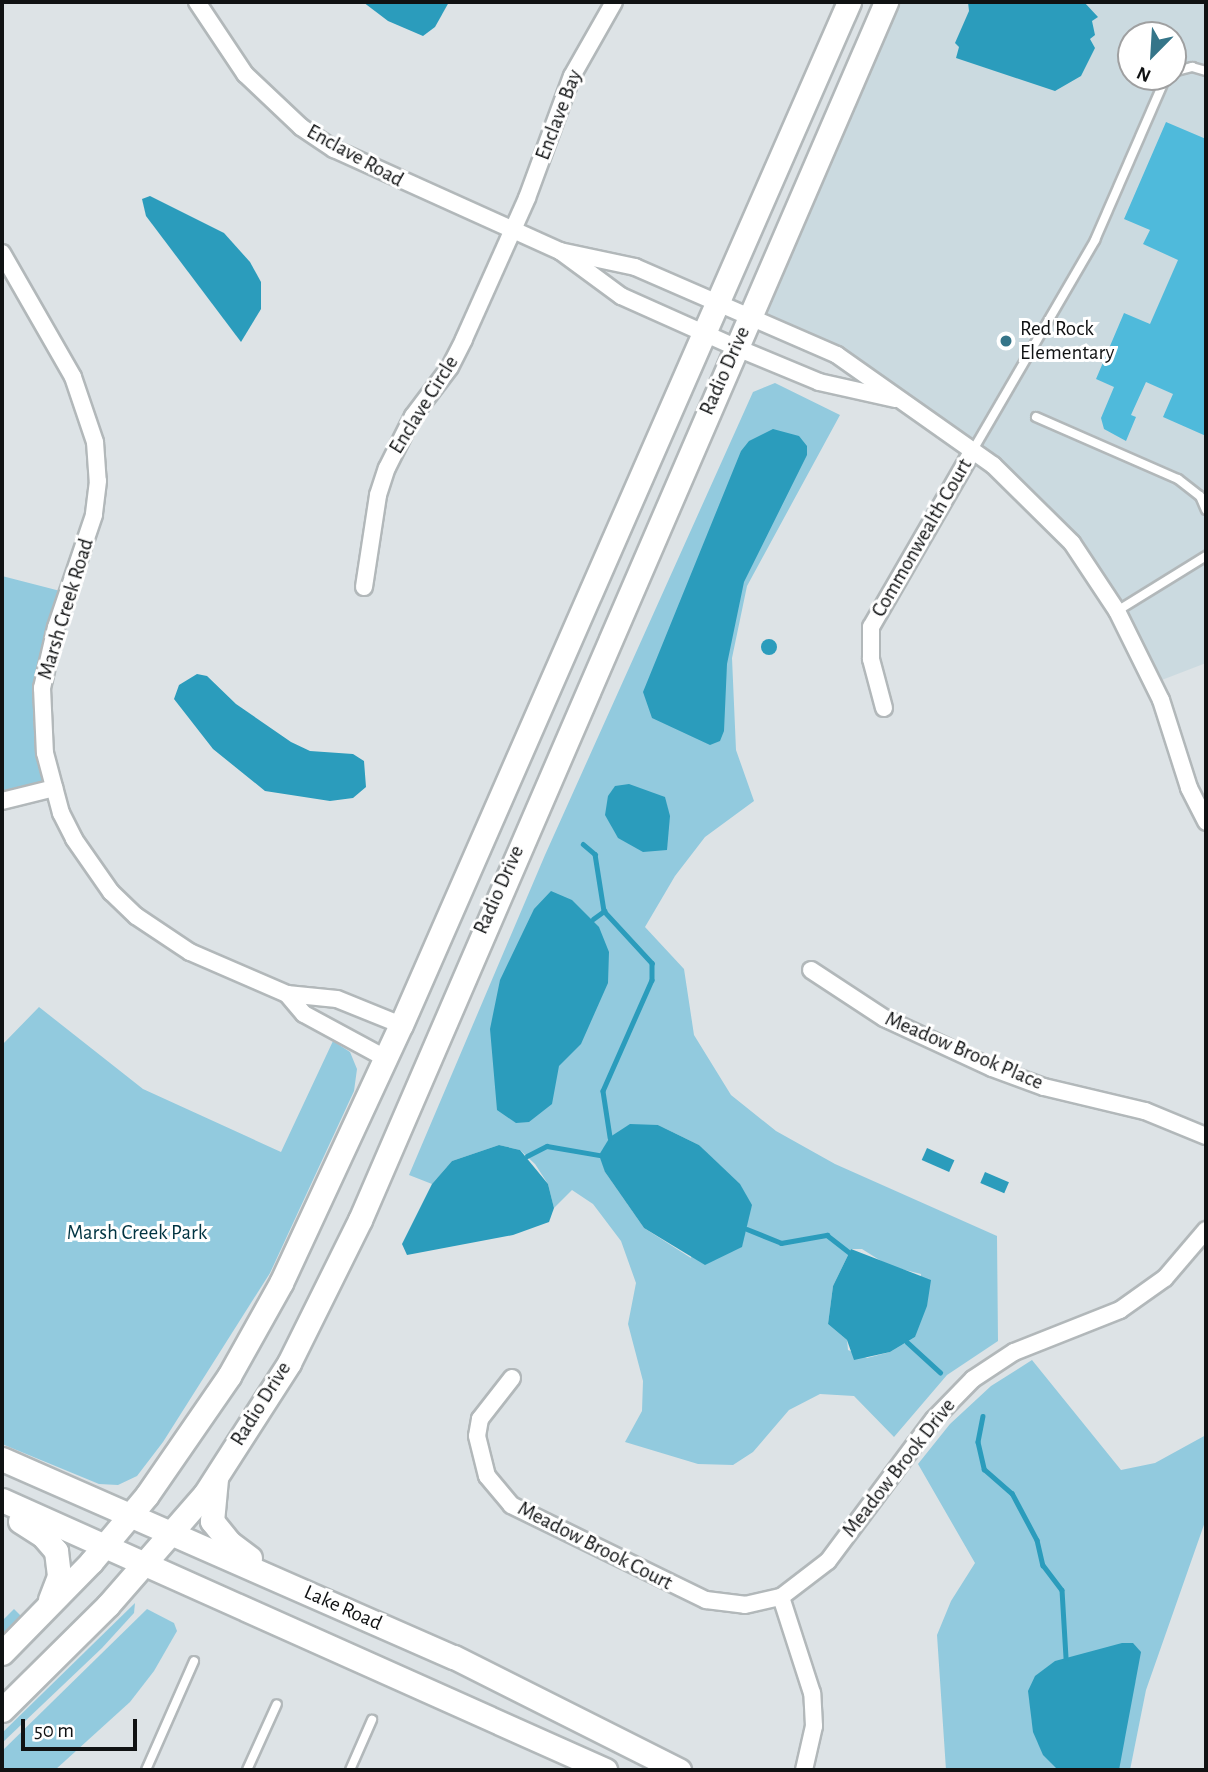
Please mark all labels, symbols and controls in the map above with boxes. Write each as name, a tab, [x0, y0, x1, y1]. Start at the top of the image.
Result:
north arrow	[1117, 21, 1187, 91]
text: N	[1134, 62, 1154, 85]
street label: Enclave Bay	[530, 66, 588, 164]
street label: Enclave Road	[302, 119, 408, 193]
place label: Red Rock Elementary	[1020, 316, 1114, 366]
street label: Radio Drive	[694, 323, 756, 419]
marker: Red Rock Elementary	[998, 333, 1014, 349]
street label: Enclave Circle	[384, 351, 464, 459]
street label: Commonwealth Court	[866, 454, 978, 622]
street label: Marsh Creek Road	[33, 535, 99, 683]
street label: Radio Drive	[468, 842, 530, 938]
street label: Meadow Brook Place	[881, 1006, 1047, 1096]
park label: Marsh Creek Park	[67, 1220, 207, 1246]
street label: Radio Drive	[225, 1357, 297, 1451]
street label: Meadow Brook Drive	[837, 1394, 961, 1542]
street label: Meadow Brook Court	[513, 1496, 677, 1596]
street label: Lake Road	[300, 1580, 386, 1636]
scale bar	[24, 1706, 140, 1750]
text: 50 m	[34, 1720, 74, 1741]

